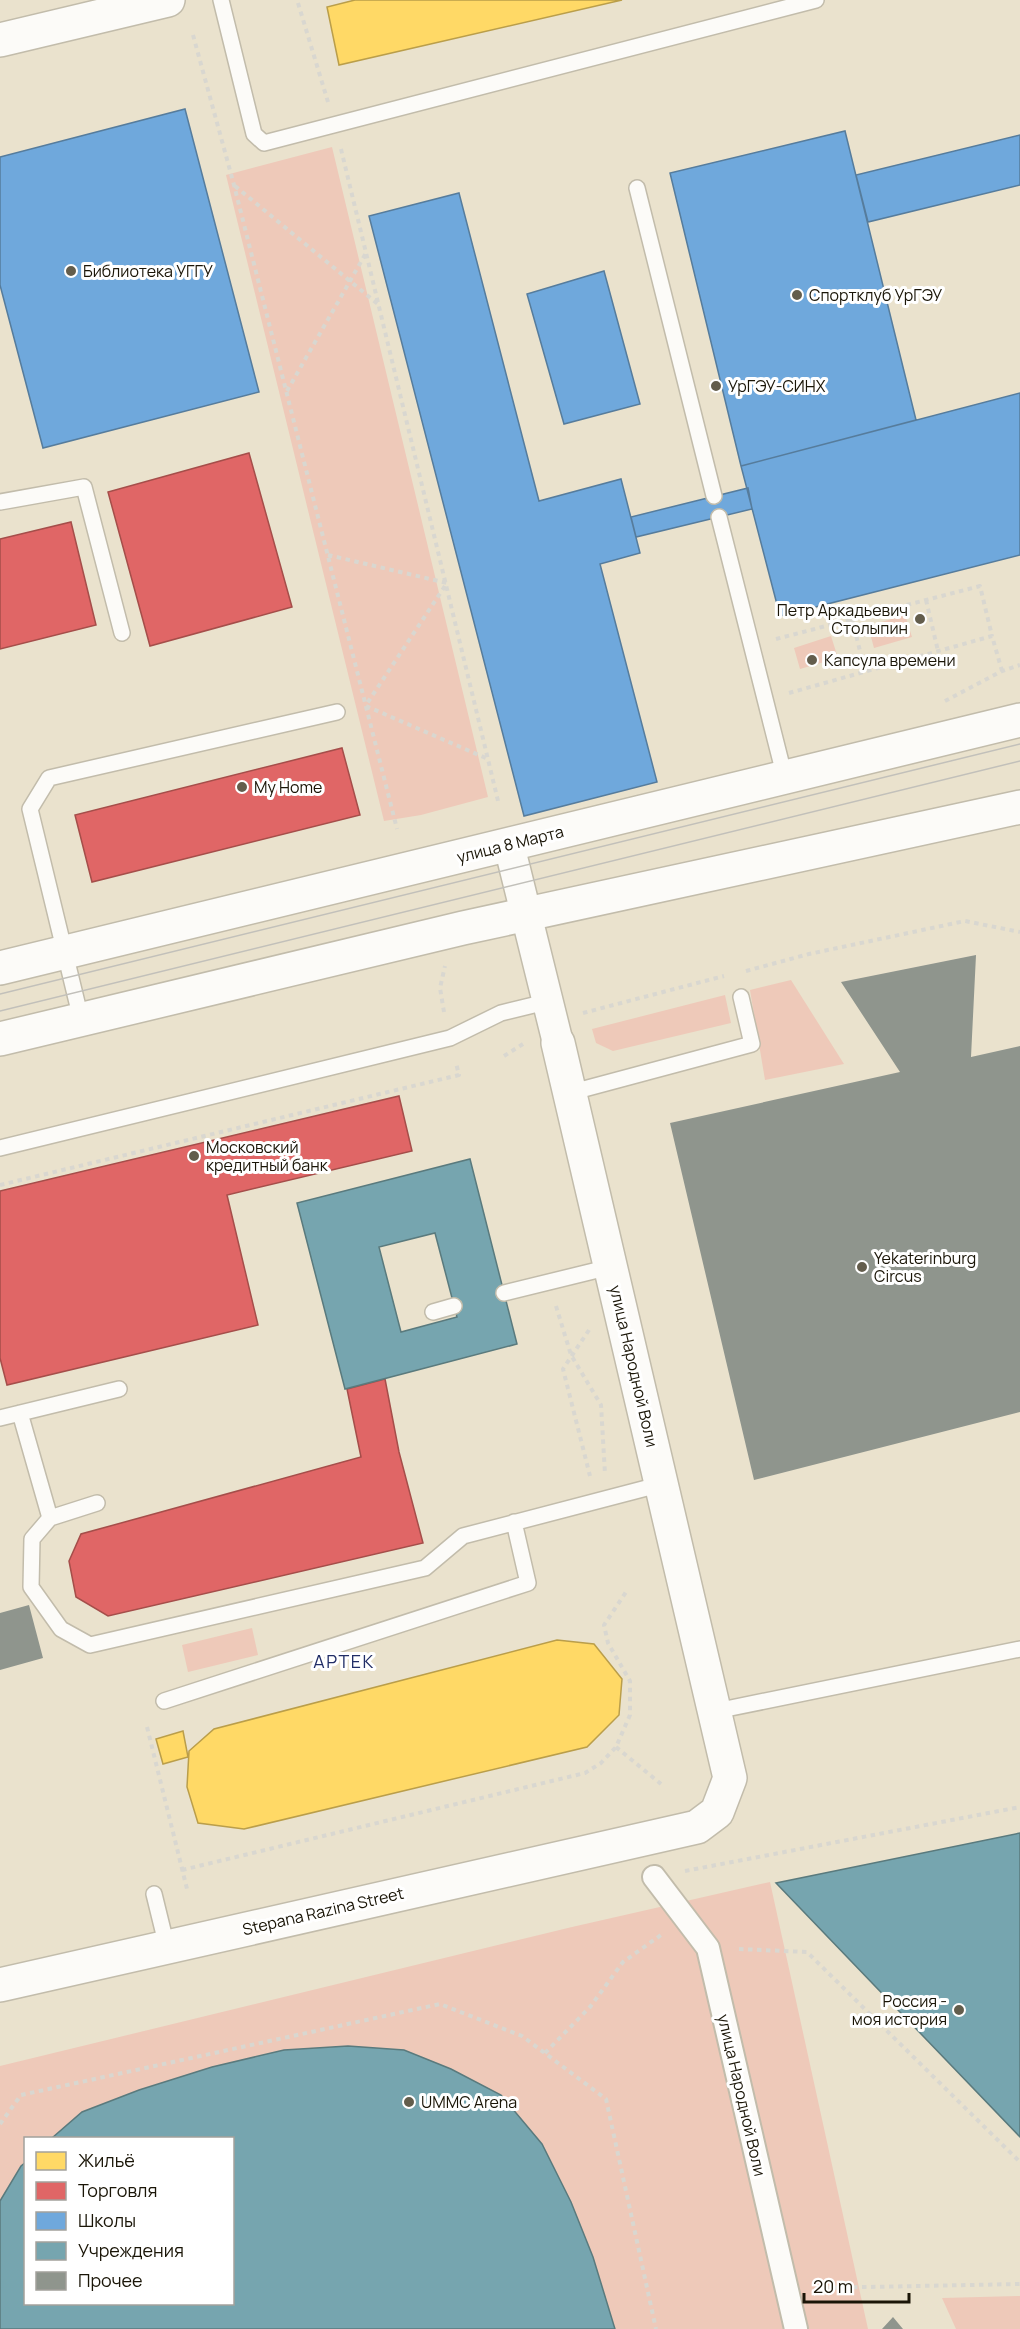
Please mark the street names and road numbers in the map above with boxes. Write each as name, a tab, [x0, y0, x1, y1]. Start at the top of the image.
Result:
street label: улица 8 Марта	[454, 820, 566, 868]
street label: улица Народной Воли	[605, 1283, 663, 1449]
street label: Stepana Razina Street	[240, 1882, 406, 1940]
street label: улица Народной Воли	[713, 2012, 771, 2178]

